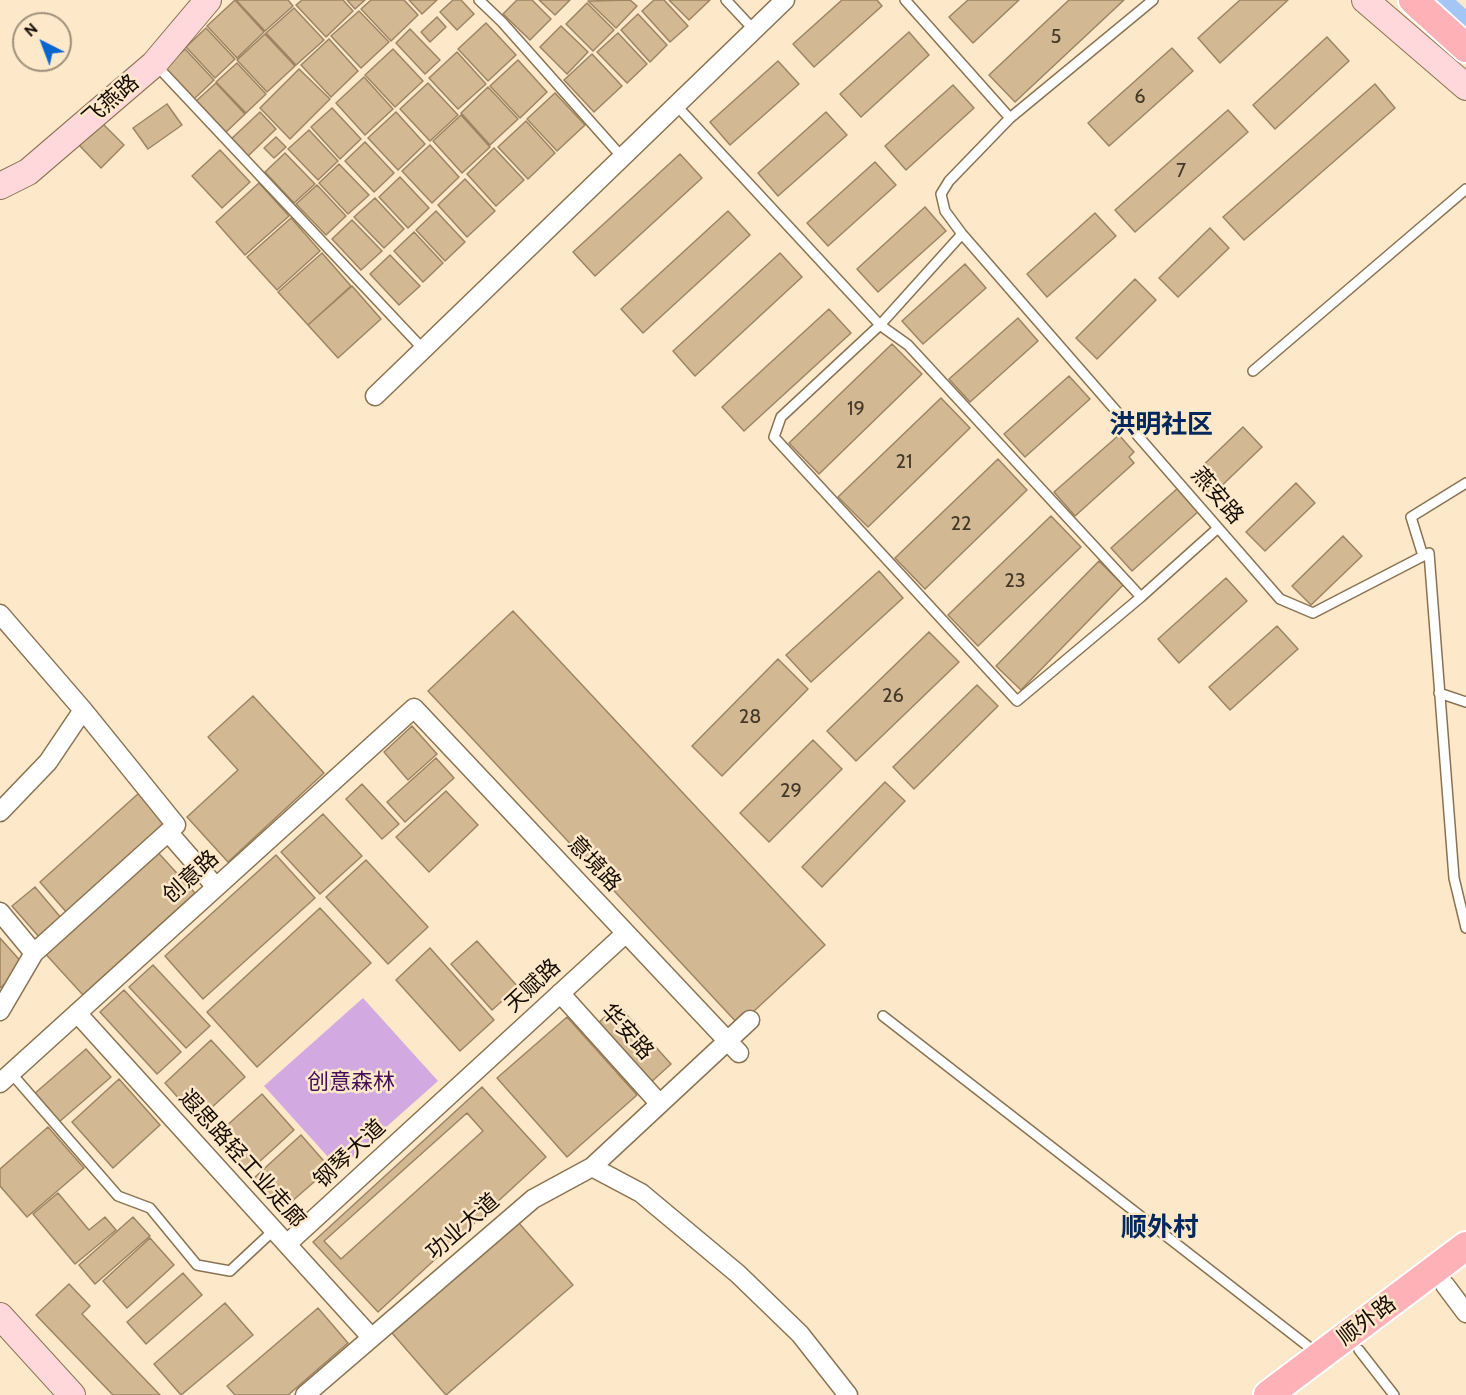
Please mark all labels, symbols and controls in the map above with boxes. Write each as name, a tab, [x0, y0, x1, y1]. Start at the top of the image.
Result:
north arrow	[12, 12, 72, 72]
text: N	[20, 19, 42, 41]
house number: 5	[1051, 25, 1061, 49]
street label: 飞燕路	[77, 69, 145, 133]
house number: 6	[1134, 85, 1146, 109]
house number: 7	[1176, 159, 1186, 183]
house number: 19	[847, 397, 865, 421]
district label: 洪明社区	[1109, 409, 1213, 441]
house number: 21	[896, 450, 912, 474]
street label: 燕安路	[1185, 462, 1249, 530]
house number: 22	[951, 512, 971, 536]
house number: 23	[1004, 569, 1026, 593]
house number: 26	[882, 684, 904, 708]
house number: 28	[739, 705, 761, 729]
house number: 29	[780, 779, 802, 803]
street label: 意境路	[562, 831, 626, 897]
street label: 创意路	[158, 845, 224, 909]
street label: 天赋路	[500, 954, 566, 1018]
street label: 华安路	[595, 999, 659, 1065]
park label: 创意森林	[307, 1070, 395, 1096]
street label: 遐思路轻工业走廊	[173, 1085, 311, 1233]
street label: 钢琴大道	[309, 1114, 391, 1194]
street label: 功业大道	[421, 1188, 505, 1266]
district label: 顺外村	[1121, 1212, 1199, 1244]
street label: 顺外路	[1333, 1291, 1401, 1351]

